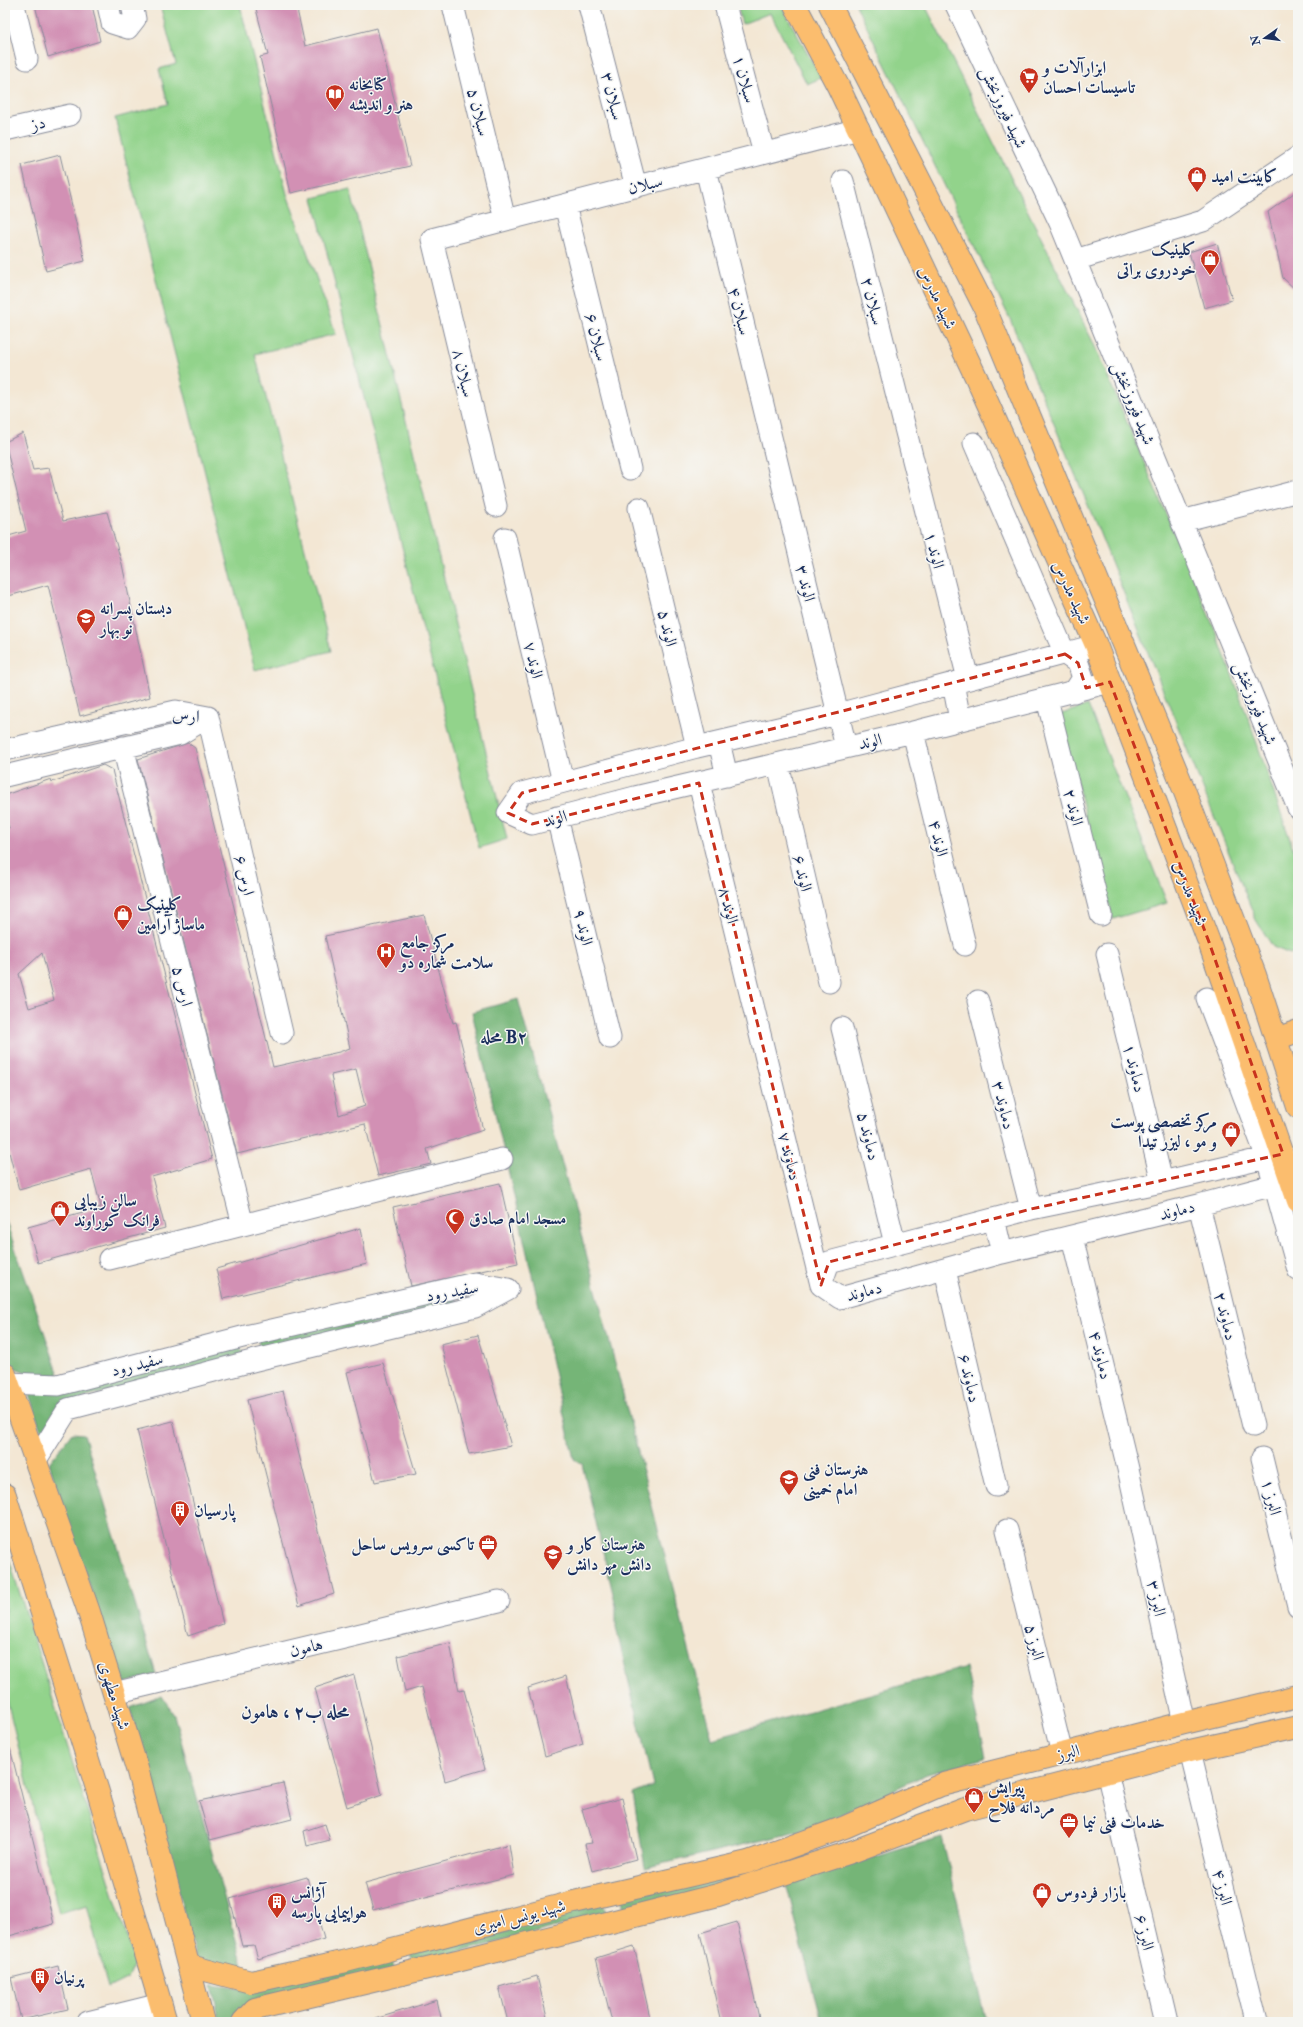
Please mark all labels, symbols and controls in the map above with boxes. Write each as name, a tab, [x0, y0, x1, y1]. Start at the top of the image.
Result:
north arrow	[1245, 18, 1285, 58]
text: N	[1248, 33, 1264, 48]
street label: سبلان ۱	[728, 53, 761, 105]
place label: ابزارآلات و تاسیسات احسان	[1041, 56, 1136, 98]
street label: شهید فیروزبخش	[975, 63, 1032, 152]
supermarket icon: ابزارآلات و تاسیسات احسان	[1018, 66, 1040, 94]
street label: سبلان ۳	[596, 70, 629, 122]
place label: کتابخانه هنر و اندیشه	[349, 74, 414, 115]
library icon: کتابخانه هنر و اندیشه	[324, 83, 346, 111]
street label: سبلان ۵	[462, 86, 495, 138]
street label: دز	[27, 112, 48, 136]
shop icon: کابینت امید	[1186, 165, 1208, 193]
place label: کابینت امید	[1211, 166, 1277, 187]
street label: سبلان	[625, 170, 665, 199]
place label: کلینیک خودروی براتی	[1116, 239, 1196, 280]
shop icon: کلینیک خودروی براتی	[1199, 248, 1221, 276]
street label: شهید مدرس	[914, 262, 961, 332]
street label: سبلان ۲	[856, 275, 889, 327]
street label: سبلان ۴	[723, 285, 756, 337]
street label: سبلان ۶	[580, 311, 613, 363]
street label: سبلان ۸	[448, 347, 479, 399]
street label: شهید فیروزبخش	[1106, 358, 1160, 448]
street label: الوند ۱	[920, 530, 949, 571]
street label: شهید مدرس	[1048, 557, 1095, 627]
street label: الوند ۳	[791, 563, 820, 604]
place label: دبستان پسرانه نو بهار	[98, 598, 173, 640]
school or university icon: دبستان پسرانه نو بهار	[75, 607, 97, 635]
street label: الوند ۵	[653, 608, 682, 649]
street label: الوند ۷	[519, 640, 548, 681]
street label: شهید فیروزبخش	[1228, 658, 1282, 748]
street label: ارس	[171, 704, 201, 727]
street label: الوند	[856, 729, 884, 754]
street label: الوند ۲	[1059, 787, 1088, 828]
street label: الوند	[541, 805, 570, 832]
street label: الوند ۴	[924, 818, 953, 859]
street label: ارس ۶	[230, 853, 259, 898]
street label: الوند ۶	[788, 853, 817, 894]
street label: شهید مدرس	[1169, 858, 1213, 929]
street label: الوند ۸	[714, 885, 743, 926]
place label: کلینیک ماساژ آرامین	[137, 894, 205, 935]
shop icon: کلینیک ماساژ آرامین	[112, 903, 134, 931]
street label: الوند ۹	[569, 907, 598, 948]
place label: مرکز جامع سلامت شماره دو	[398, 932, 493, 973]
hospital icon: مرکز جامع سلامت شماره دو	[375, 941, 397, 969]
street label: ارس ۵	[167, 964, 198, 1009]
district label: محله B۲	[480, 1026, 528, 1049]
street label: دماوند ۱	[1118, 1042, 1151, 1095]
street label: دماوند ۳	[987, 1079, 1020, 1132]
street label: دماوند ۵	[852, 1110, 885, 1163]
place label: مرکز تخصصی پوست و مو ، لیزر تیدا	[1110, 1111, 1217, 1152]
shop icon: مرکز تخصصی پوست و مو ، لیزر تیدا	[1220, 1120, 1242, 1148]
street label: دماوند ۷	[773, 1130, 806, 1183]
place label: سالن زیبایی فرانک کوراوند	[73, 1190, 160, 1231]
street label: دماوند	[1157, 1196, 1197, 1225]
shop icon: سالن زیبایی فرانک کوراوند	[49, 1199, 71, 1227]
mosque icon: مسجد امام صادق	[444, 1207, 466, 1235]
place label: مسجد امام صادق	[469, 1208, 566, 1233]
street label: سفید رود	[424, 1277, 480, 1306]
street label: دماوند	[844, 1277, 884, 1306]
street label: دماوند ۲	[1209, 1290, 1242, 1343]
street label: دماوند ۴	[1084, 1329, 1117, 1382]
street label: سفید رود	[109, 1348, 165, 1381]
street label: دماوند ۶	[954, 1352, 985, 1405]
place label: هنرستان فنی امام خمینی	[803, 1459, 869, 1504]
school or university icon: هنرستان فنی امام خمینی	[778, 1468, 800, 1496]
street label: البرز ۱	[1257, 1477, 1286, 1518]
building icon: پارسیان	[169, 1499, 191, 1527]
place label: پارسیان	[194, 1500, 237, 1523]
office icon: تاکسی سرویس ساحل	[477, 1533, 499, 1561]
place label: تاکسی سرویس ساحل	[351, 1534, 475, 1556]
place label: هنرستان کار و دانش مهر دانش	[565, 1534, 652, 1576]
school or university icon: هنرستان کار و دانش مهر دانش	[542, 1543, 564, 1571]
street label: البرز ۳	[1142, 1578, 1171, 1618]
street label: البرز ۵	[1020, 1622, 1049, 1663]
street label: هامون	[287, 1633, 325, 1662]
street label: شهید مطهری	[94, 1658, 135, 1732]
district label: محله ب۲ ، هامون	[241, 1700, 350, 1724]
street label: البرز	[1053, 1739, 1082, 1766]
place label: پیرایش مردانه فلاح	[988, 1777, 1055, 1823]
shop icon: پیرایش مردانه فلاح	[963, 1786, 985, 1814]
office icon: خدمات فنی نیما	[1058, 1811, 1080, 1839]
place label: خدمات فنی نیما	[1083, 1812, 1165, 1835]
street label: البرز ۴	[1208, 1867, 1237, 1908]
place label: آژانس هواپیمایی پارسه	[291, 1881, 367, 1925]
shop icon: بازار فردوس	[1031, 1881, 1053, 1909]
place label: بازار فردوس	[1056, 1882, 1126, 1903]
building icon: آژانس هواپیمایی پارسه	[266, 1891, 288, 1919]
street label: شهید یونس امیری	[471, 1895, 568, 1939]
street label: البرز ۶	[1130, 1912, 1159, 1952]
building icon: پرنیان	[29, 1966, 51, 1994]
place label: پرنیان	[54, 1967, 85, 1989]

